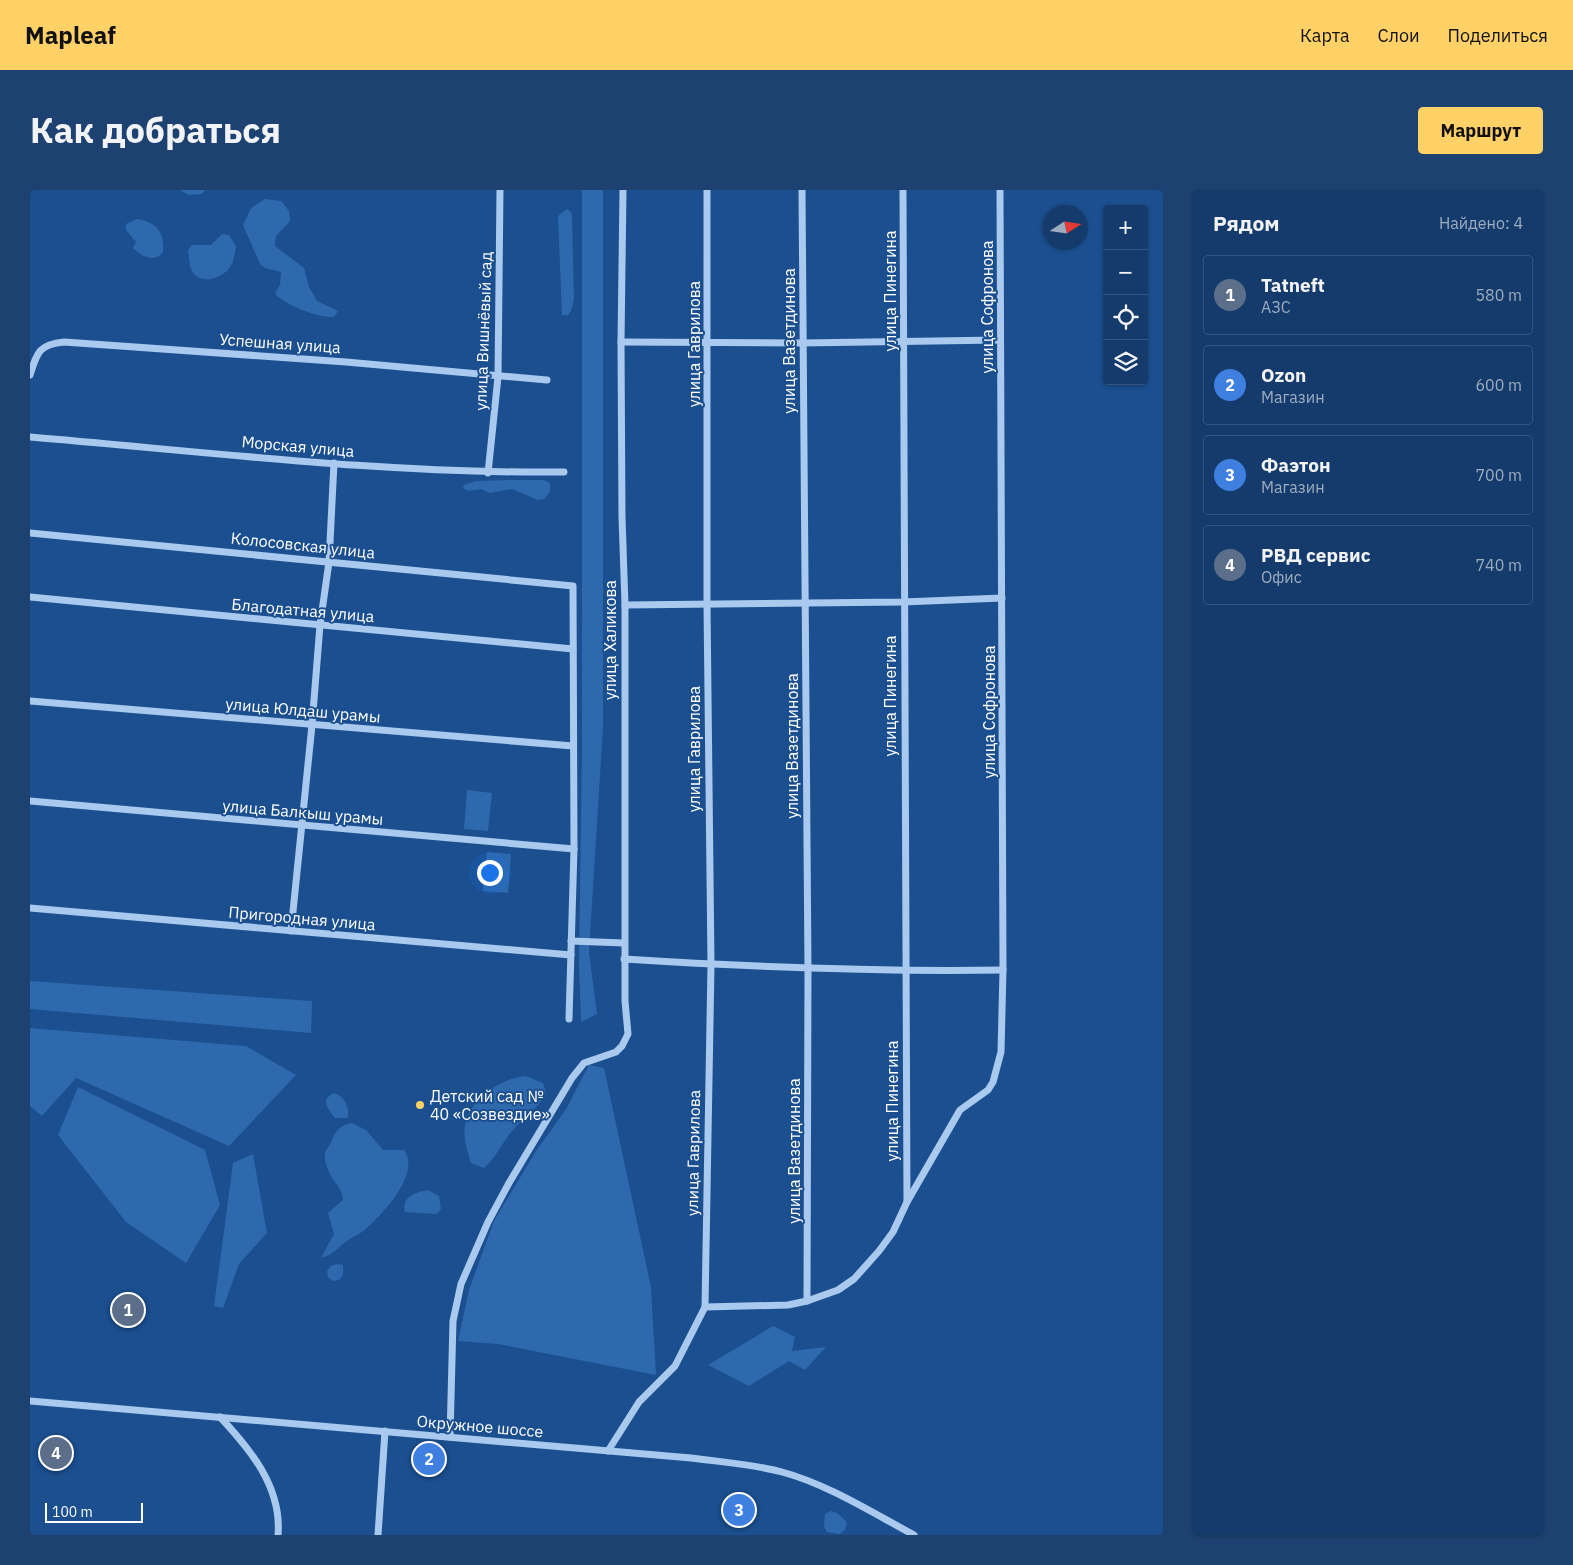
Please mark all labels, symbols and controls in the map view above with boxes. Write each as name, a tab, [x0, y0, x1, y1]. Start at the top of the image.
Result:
text: Mapleaf	[25, 19, 116, 51]
text: Карта	[1300, 24, 1350, 47]
text: Слои	[1378, 24, 1420, 47]
text: Поделиться	[1448, 24, 1548, 47]
text: Как добраться	[30, 107, 281, 153]
button: Маршрут	[1418, 107, 1543, 154]
north arrow	[1043, 205, 1088, 250]
map controls	[1103, 205, 1148, 385]
button: +	[1103, 205, 1148, 250]
text: Рядом	[1213, 209, 1280, 237]
text: Найдено: 4	[1439, 213, 1523, 233]
street label: улица Пинегина	[880, 230, 900, 352]
street label: улица Софронова	[977, 240, 997, 374]
button: −	[1103, 250, 1148, 295]
street label: улица Вишнёвый сад	[470, 251, 496, 411]
street label: улица Вазетдинова	[779, 268, 799, 414]
text: Tatneft	[1261, 273, 1325, 297]
street label: улица Гаврилова	[684, 280, 704, 407]
text: 1	[1225, 285, 1235, 305]
text: 580 m	[1475, 285, 1522, 305]
button: locate	[1103, 295, 1148, 340]
text: АЗС	[1261, 297, 1291, 317]
street label: Успешная улица	[219, 329, 342, 357]
button: layers	[1103, 340, 1148, 385]
text: Ozon	[1261, 363, 1306, 387]
text: 2	[1225, 375, 1235, 395]
text: 600 m	[1475, 375, 1522, 395]
text: Магазин	[1261, 387, 1325, 407]
street label: Морская улица	[241, 431, 356, 461]
text: Фаэтон	[1261, 453, 1331, 477]
text: 3	[1225, 465, 1235, 485]
text: 700 m	[1475, 465, 1522, 485]
text: Магазин	[1261, 477, 1325, 497]
street label: Колосовская улица	[230, 527, 377, 563]
text: РВД сервис	[1261, 543, 1370, 567]
text: 4	[1225, 555, 1235, 575]
text: 740 m	[1475, 555, 1522, 575]
text: Офис	[1261, 567, 1302, 587]
street label: улица Халикова	[600, 580, 620, 700]
street label: Благодатная улица	[231, 594, 376, 626]
street label: улица Пинегина	[880, 635, 900, 757]
street label: улица Софронова	[979, 645, 999, 779]
street label: улица Вазетдинова	[782, 673, 802, 819]
street label: улица Гаврилова	[684, 685, 704, 812]
street label: улица Юлдаш урамы	[225, 693, 381, 727]
street label: улица Балкыш урамы	[222, 795, 384, 829]
your location	[477, 860, 503, 886]
street label: Пригородная улица	[228, 902, 377, 934]
street label: улица Пинегина	[882, 1040, 902, 1162]
street label: улица Вазетдинова	[784, 1078, 804, 1224]
place label: Детский сад № 40 «Созвездие»	[430, 1086, 550, 1124]
street label: улица Гаврилова	[682, 1089, 704, 1216]
marker: Детский сад № 40 «Созвездие»	[414, 1099, 426, 1111]
pin: 1	[112, 1291, 144, 1329]
street label: Окружное шоссе	[416, 1411, 544, 1442]
pin: 4	[40, 1434, 72, 1472]
pin: 2	[413, 1440, 445, 1478]
pin: 3	[723, 1491, 755, 1529]
scale bar	[45, 1500, 142, 1523]
text: 100 m	[52, 1503, 93, 1521]

